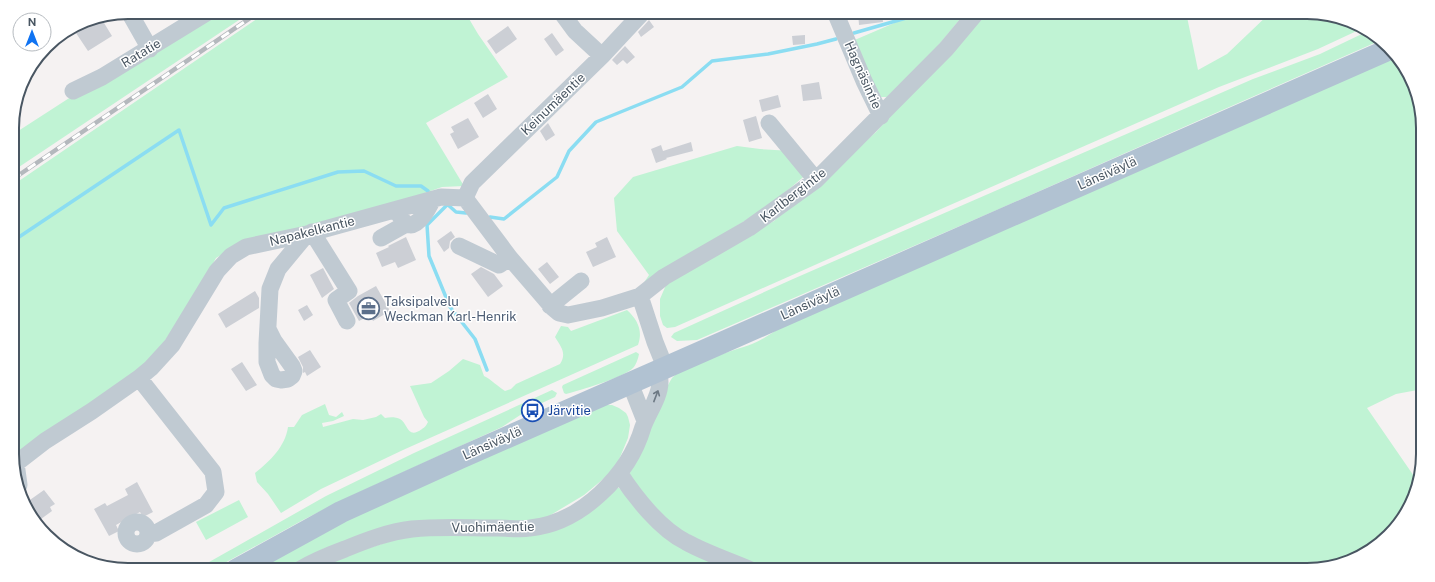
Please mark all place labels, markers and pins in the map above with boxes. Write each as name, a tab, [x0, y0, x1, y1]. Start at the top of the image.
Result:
place label: Taksipalvelu Weckman Karl-Henrik	[384, 294, 517, 324]
office icon: Taksipalvelu Weckman Karl-Henrik	[355, 295, 381, 321]
bus stop icon: Järvitie	[520, 397, 546, 423]
place label: Järvitie	[548, 403, 591, 418]

